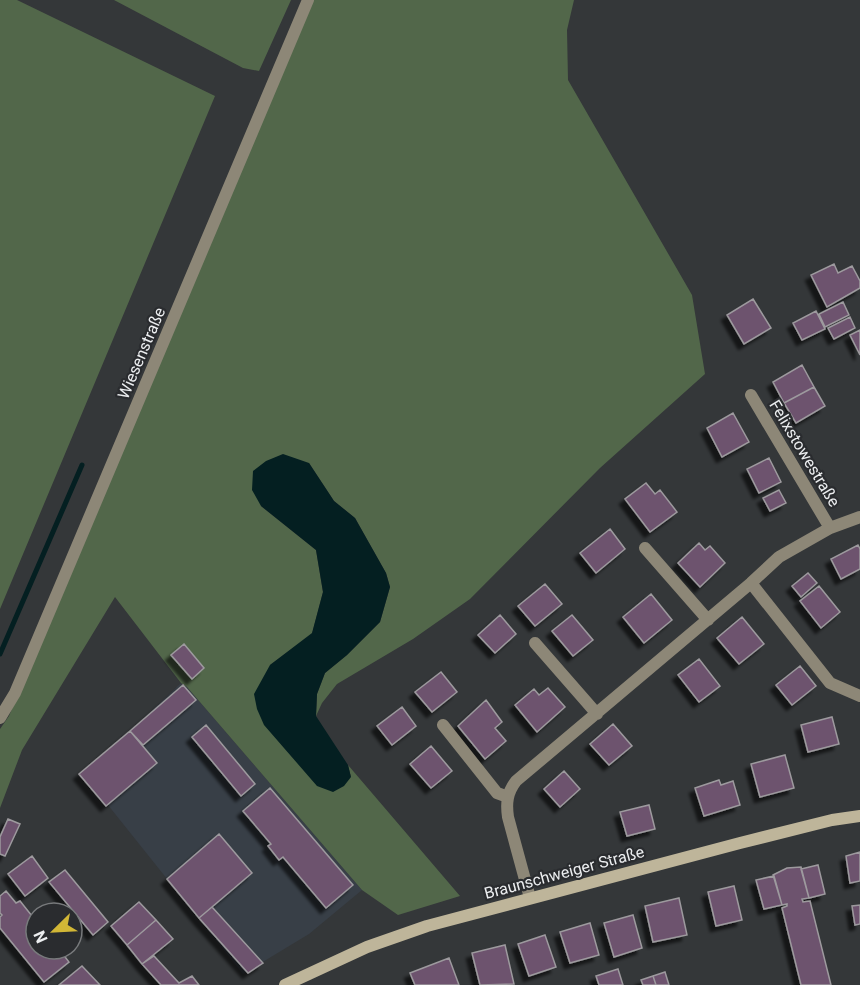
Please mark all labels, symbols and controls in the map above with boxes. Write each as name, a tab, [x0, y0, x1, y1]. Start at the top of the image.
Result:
street label: Wiesenstraße	[114, 305, 169, 402]
street label: Felixstowestraße	[765, 396, 844, 510]
street label: Braunschweiger Straße	[482, 842, 646, 903]
north arrow	[24, 901, 84, 961]
text: N	[30, 928, 52, 946]

